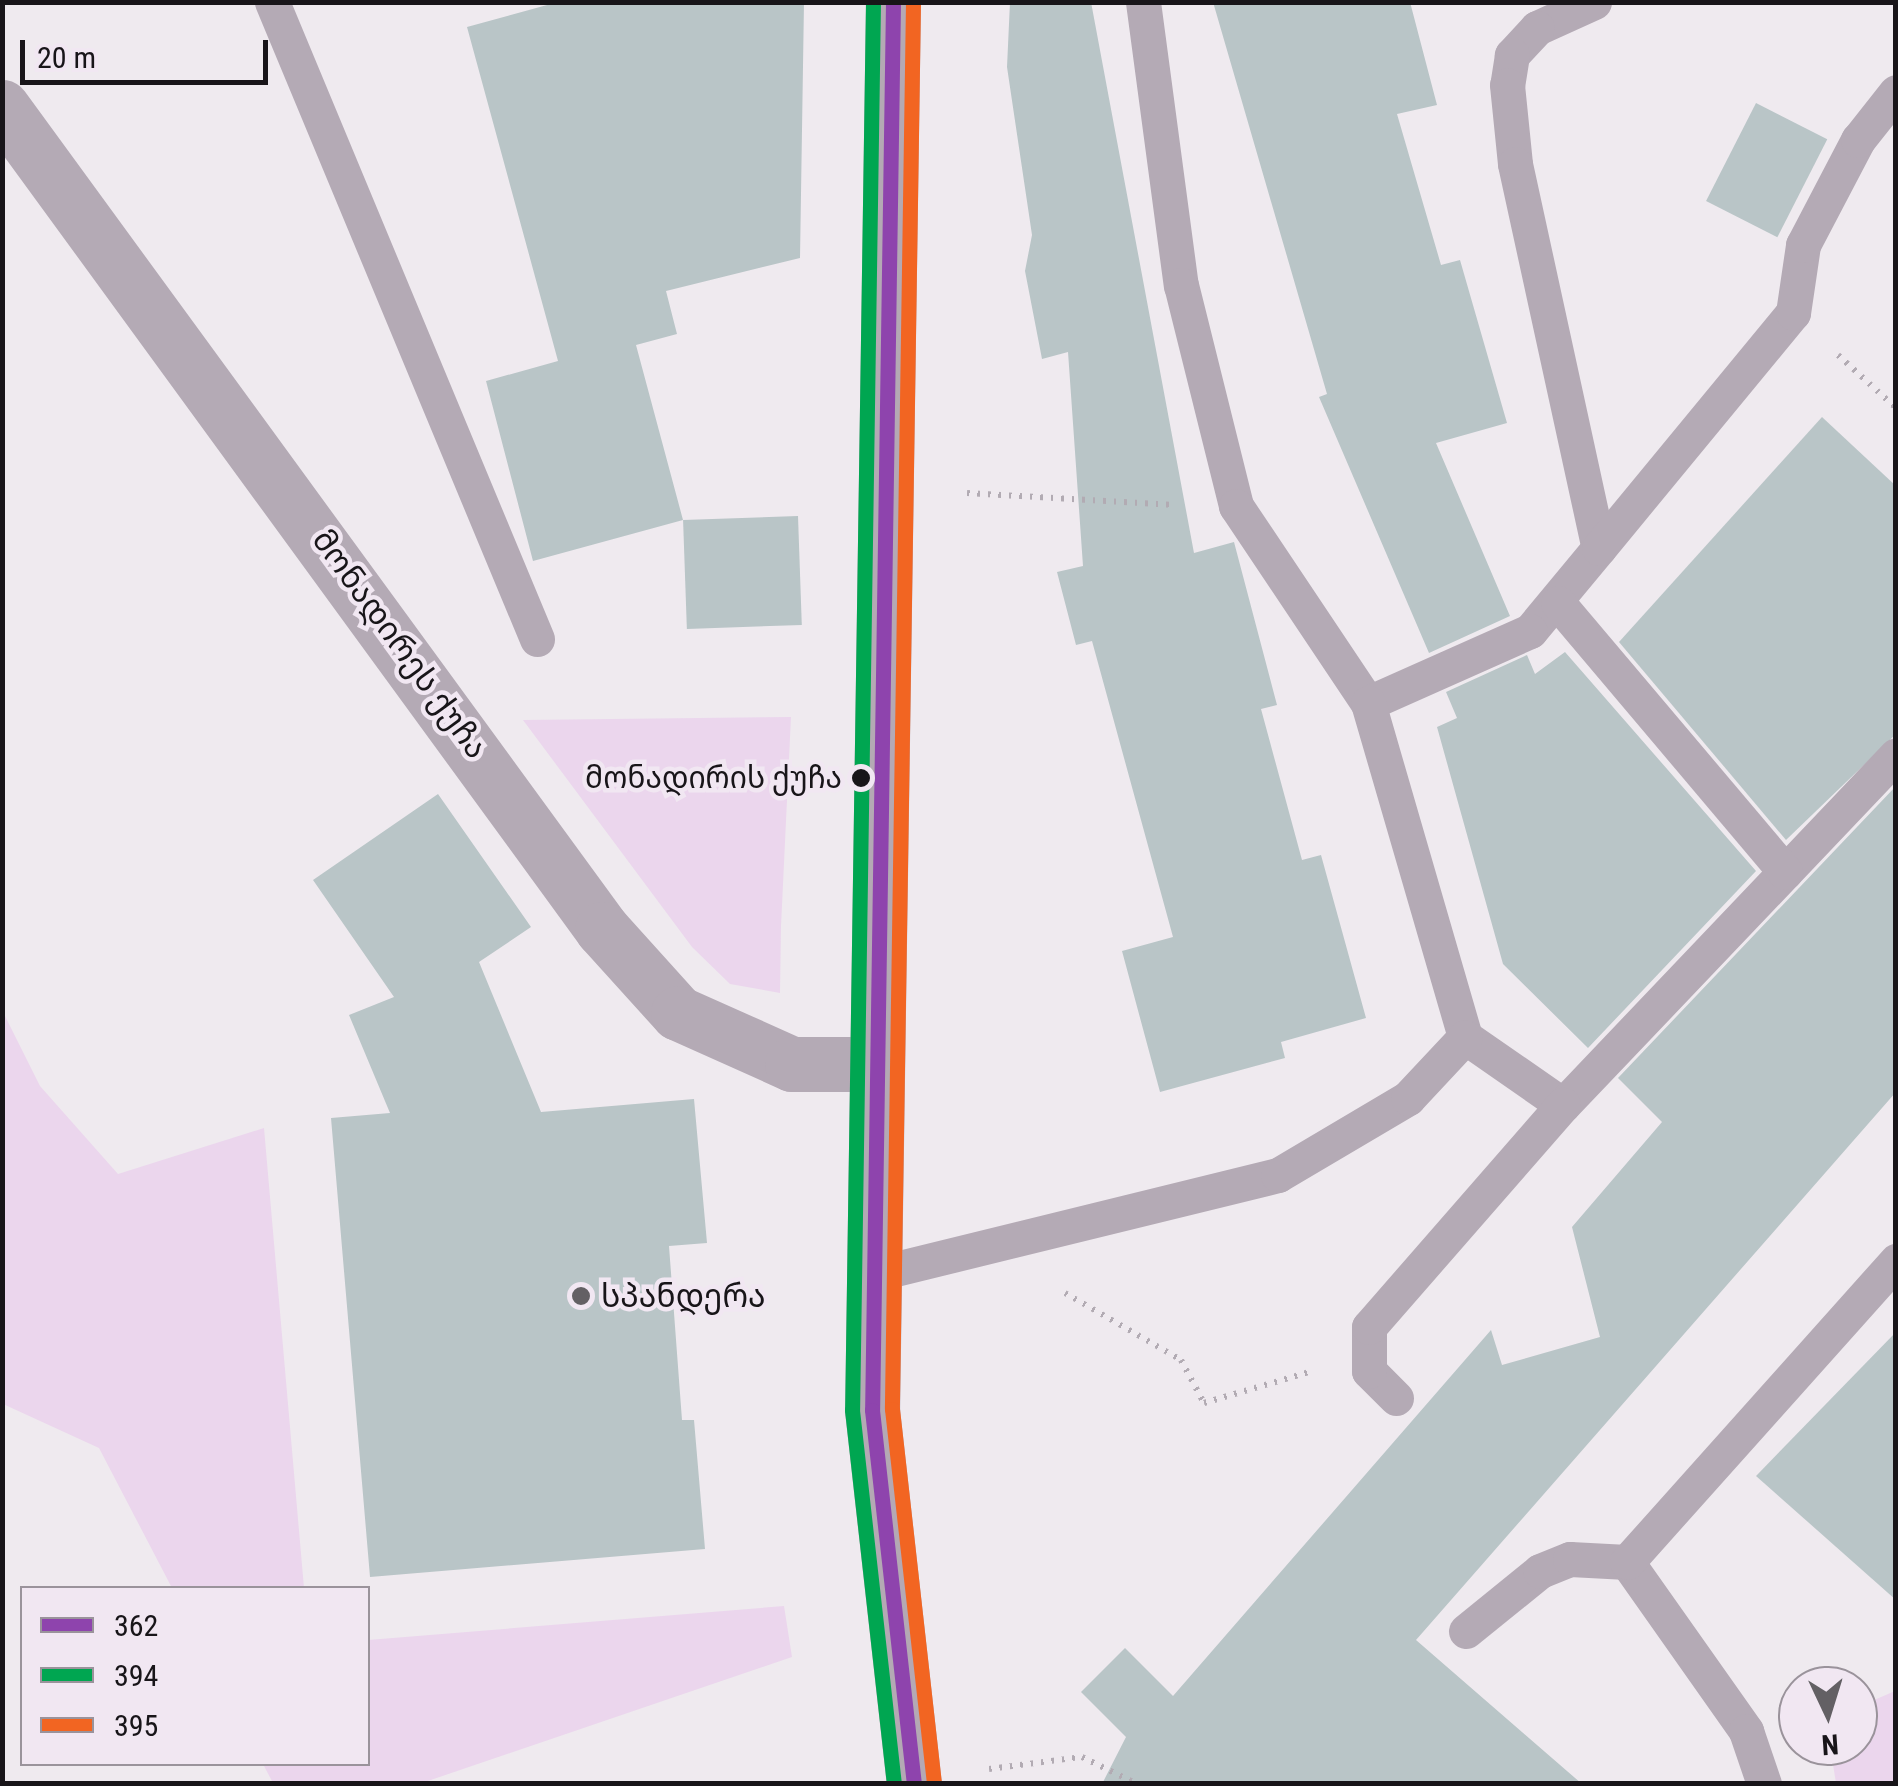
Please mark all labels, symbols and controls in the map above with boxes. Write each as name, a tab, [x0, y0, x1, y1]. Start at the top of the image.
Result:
scale bar	[25, 20, 272, 82]
text: 20 m	[37, 40, 96, 75]
street label: მონადირეს ქუჩა	[304, 522, 496, 766]
place label: მონადირის ქუჩა	[585, 760, 842, 796]
marker: მონადირის ქუჩა	[851, 768, 871, 788]
place label: სპანდერა	[601, 1277, 766, 1315]
marker: სპანდერა	[570, 1285, 592, 1307]
legend	[20, 1586, 370, 1766]
text: 362	[114, 1608, 158, 1643]
text: 394	[114, 1658, 158, 1693]
north arrow	[1778, 1666, 1878, 1766]
text: 395	[114, 1708, 158, 1743]
text: N	[1820, 1727, 1840, 1761]

